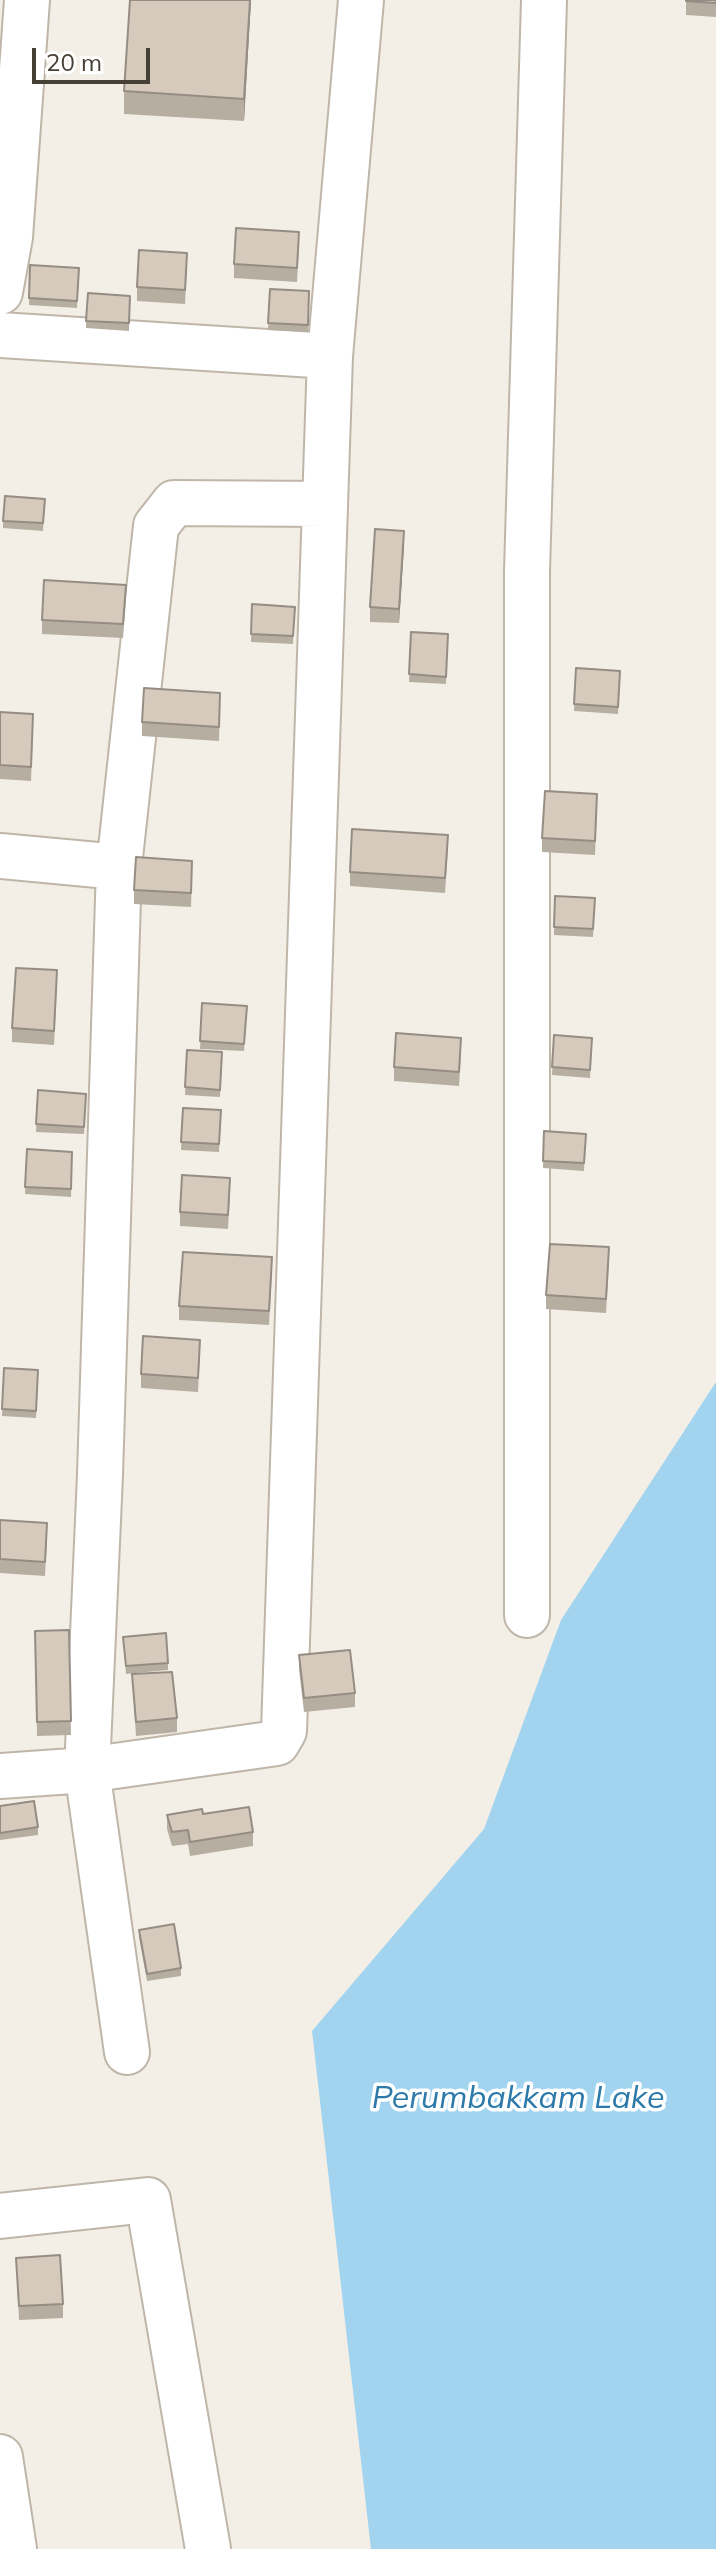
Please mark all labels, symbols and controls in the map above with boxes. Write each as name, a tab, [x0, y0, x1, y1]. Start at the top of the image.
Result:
scale bar	[36, 32, 154, 82]
text: 20 m	[46, 47, 102, 77]
water label: Perumbakkam Lake	[372, 2079, 664, 2117]

